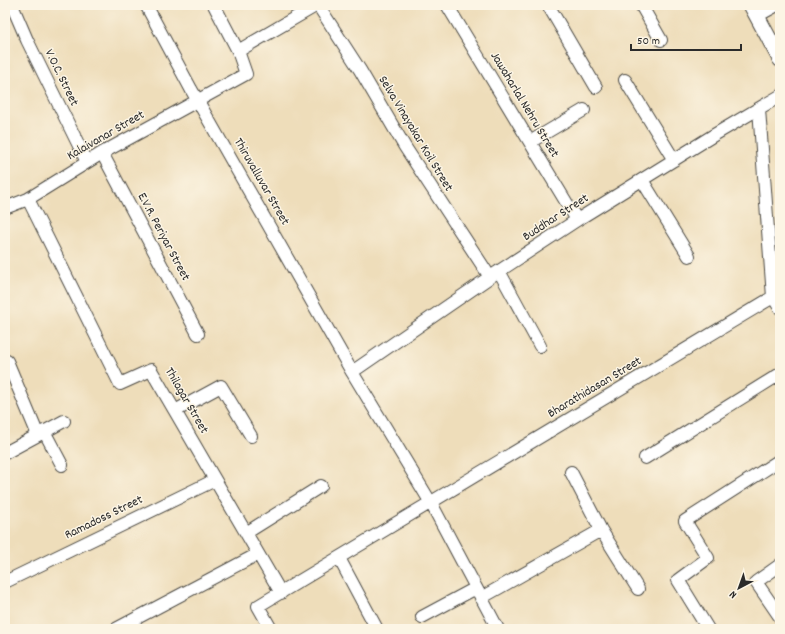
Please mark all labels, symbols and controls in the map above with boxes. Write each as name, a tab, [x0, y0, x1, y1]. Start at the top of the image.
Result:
scale bar	[631, 26, 741, 52]
text: 50 m	[637, 33, 660, 50]
street label: V.O.C. Street	[39, 46, 83, 110]
street label: Jawaharlal Nehru Street	[485, 48, 563, 162]
street label: Selva Vinayakar Koil Street	[373, 72, 457, 196]
street label: Kalaivanar Street	[64, 106, 148, 166]
street label: Thiruvalluvar Street	[228, 135, 294, 229]
street label: E.V.R. Periyar Street	[132, 189, 194, 285]
street label: Buddhar Street	[519, 189, 593, 247]
street label: Bharathidasan Street	[544, 352, 646, 424]
street label: Thilagar Street	[159, 364, 213, 438]
street label: Ramadoss Street	[62, 491, 146, 545]
north arrow	[719, 568, 759, 608]
text: N	[726, 586, 741, 602]

